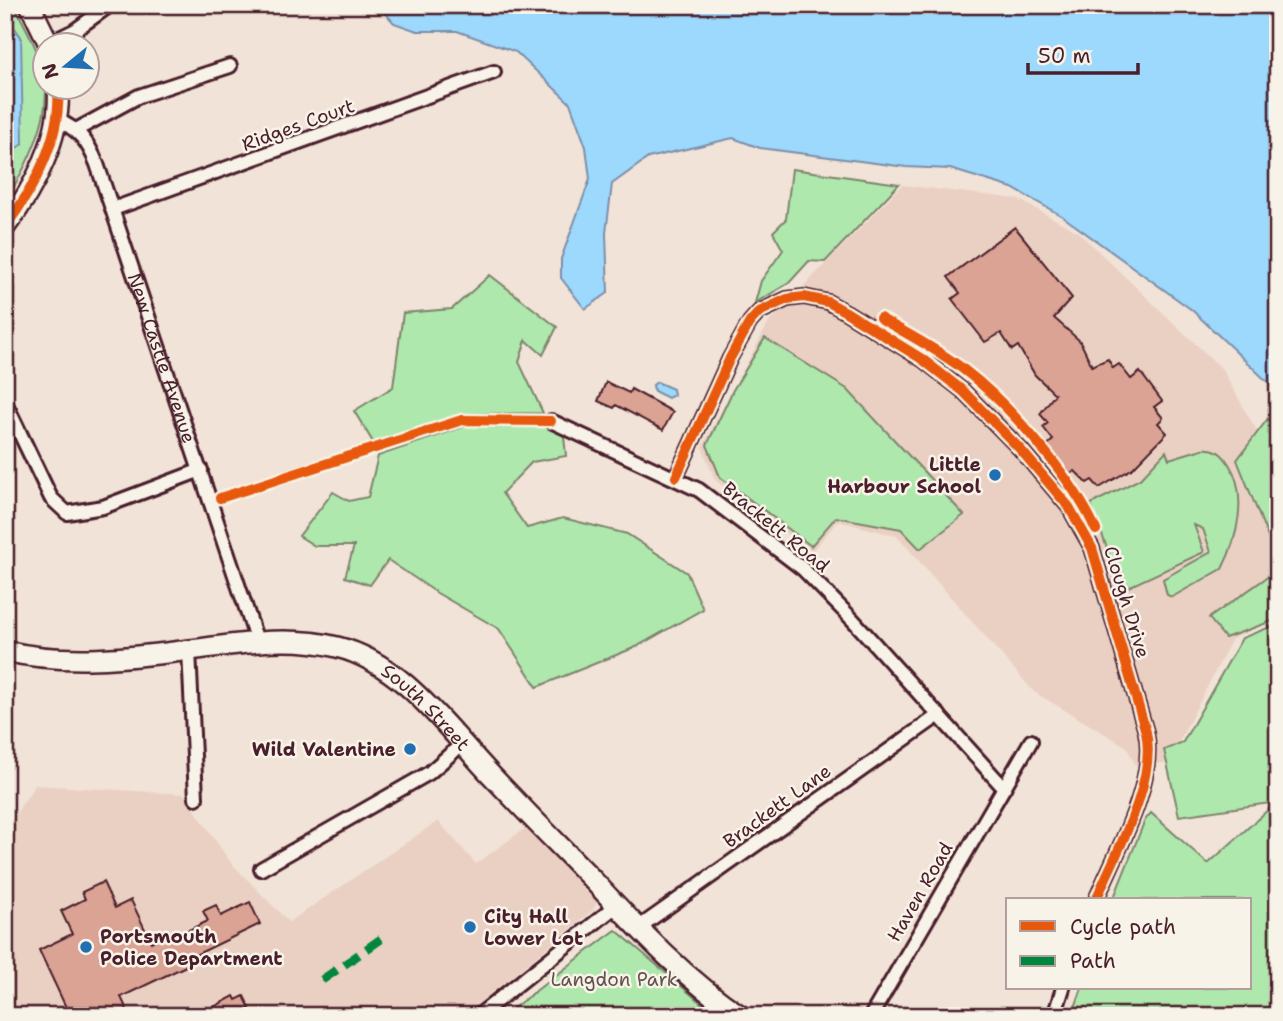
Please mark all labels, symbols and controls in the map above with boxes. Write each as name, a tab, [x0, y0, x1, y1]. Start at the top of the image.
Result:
north arrow	[32, 32, 102, 102]
scale bar	[1028, 32, 1138, 76]
text: 50 m	[1038, 42, 1091, 70]
text: N	[36, 60, 65, 82]
street label: Ridges Court	[238, 93, 358, 157]
street label: New Castle Avenue	[122, 270, 202, 446]
place label: Little Harbour School	[827, 452, 981, 499]
marker: Little Harbour School	[987, 467, 1003, 483]
street label: Brackett Road	[717, 476, 835, 578]
street label: Clough Drive	[1098, 543, 1156, 661]
street label: South Street	[377, 658, 476, 756]
place label: Wild Valentine	[252, 737, 396, 762]
marker: Wild Valentine	[402, 741, 418, 757]
street label: Brackett Lane	[718, 758, 836, 854]
street label: Haven Road	[881, 838, 959, 946]
legend	[1006, 898, 1252, 990]
place label: City Hall Lower Lot	[484, 904, 583, 951]
text: Cycle path	[1070, 913, 1176, 941]
marker: City Hall Lower Lot	[462, 919, 478, 935]
place label: Portsmouth Police Department	[100, 924, 283, 971]
marker: Portsmouth Police Department	[78, 939, 94, 955]
text: Path	[1070, 947, 1116, 975]
park label: Langdon Park	[550, 967, 678, 992]

